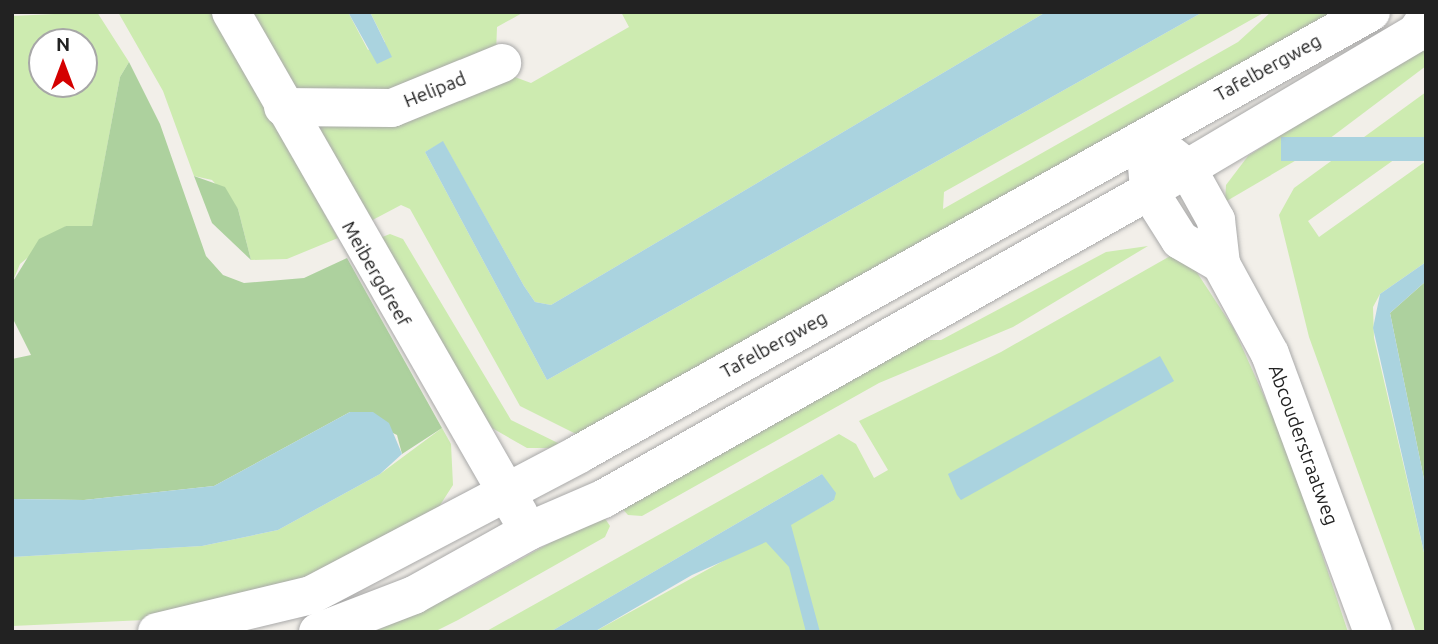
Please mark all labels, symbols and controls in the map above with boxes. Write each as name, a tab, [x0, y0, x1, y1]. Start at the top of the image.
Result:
north arrow	[28, 28, 98, 98]
street label: Tafelbergweg	[1211, 29, 1325, 107]
text: N	[56, 33, 70, 55]
street label: Helipad	[400, 67, 470, 113]
street label: Meibergdreef	[337, 217, 415, 331]
street label: Tafelbergweg	[717, 306, 831, 384]
street label: Abcouderstraatweg	[1263, 362, 1343, 528]

